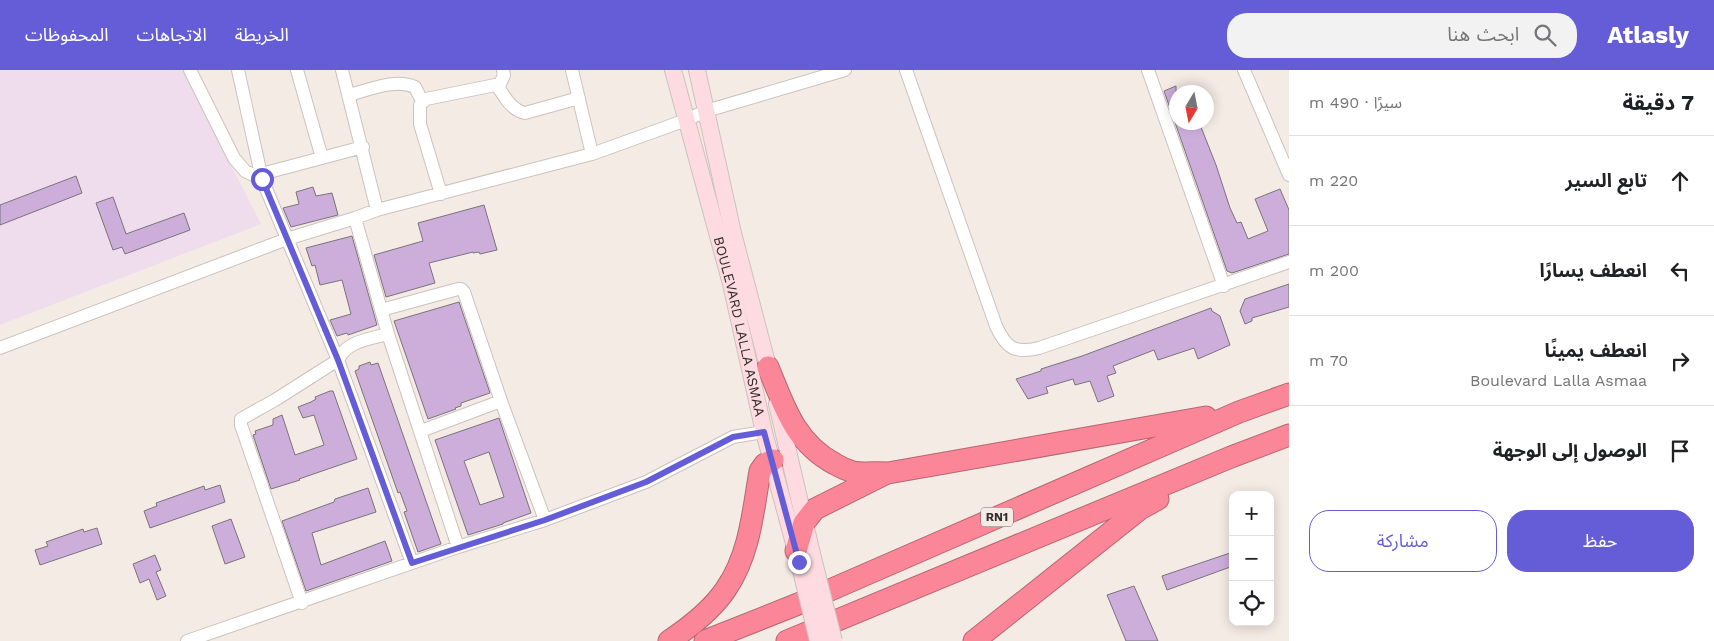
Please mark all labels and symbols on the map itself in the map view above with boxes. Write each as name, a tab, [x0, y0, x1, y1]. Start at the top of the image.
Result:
north arrow	[1169, 85, 1214, 130]
route start	[251, 168, 274, 191]
street label: BOULEVARD LALLA ASMAA	[710, 235, 768, 418]
road number: RN1	[981, 508, 1013, 527]
route end	[788, 551, 811, 574]

